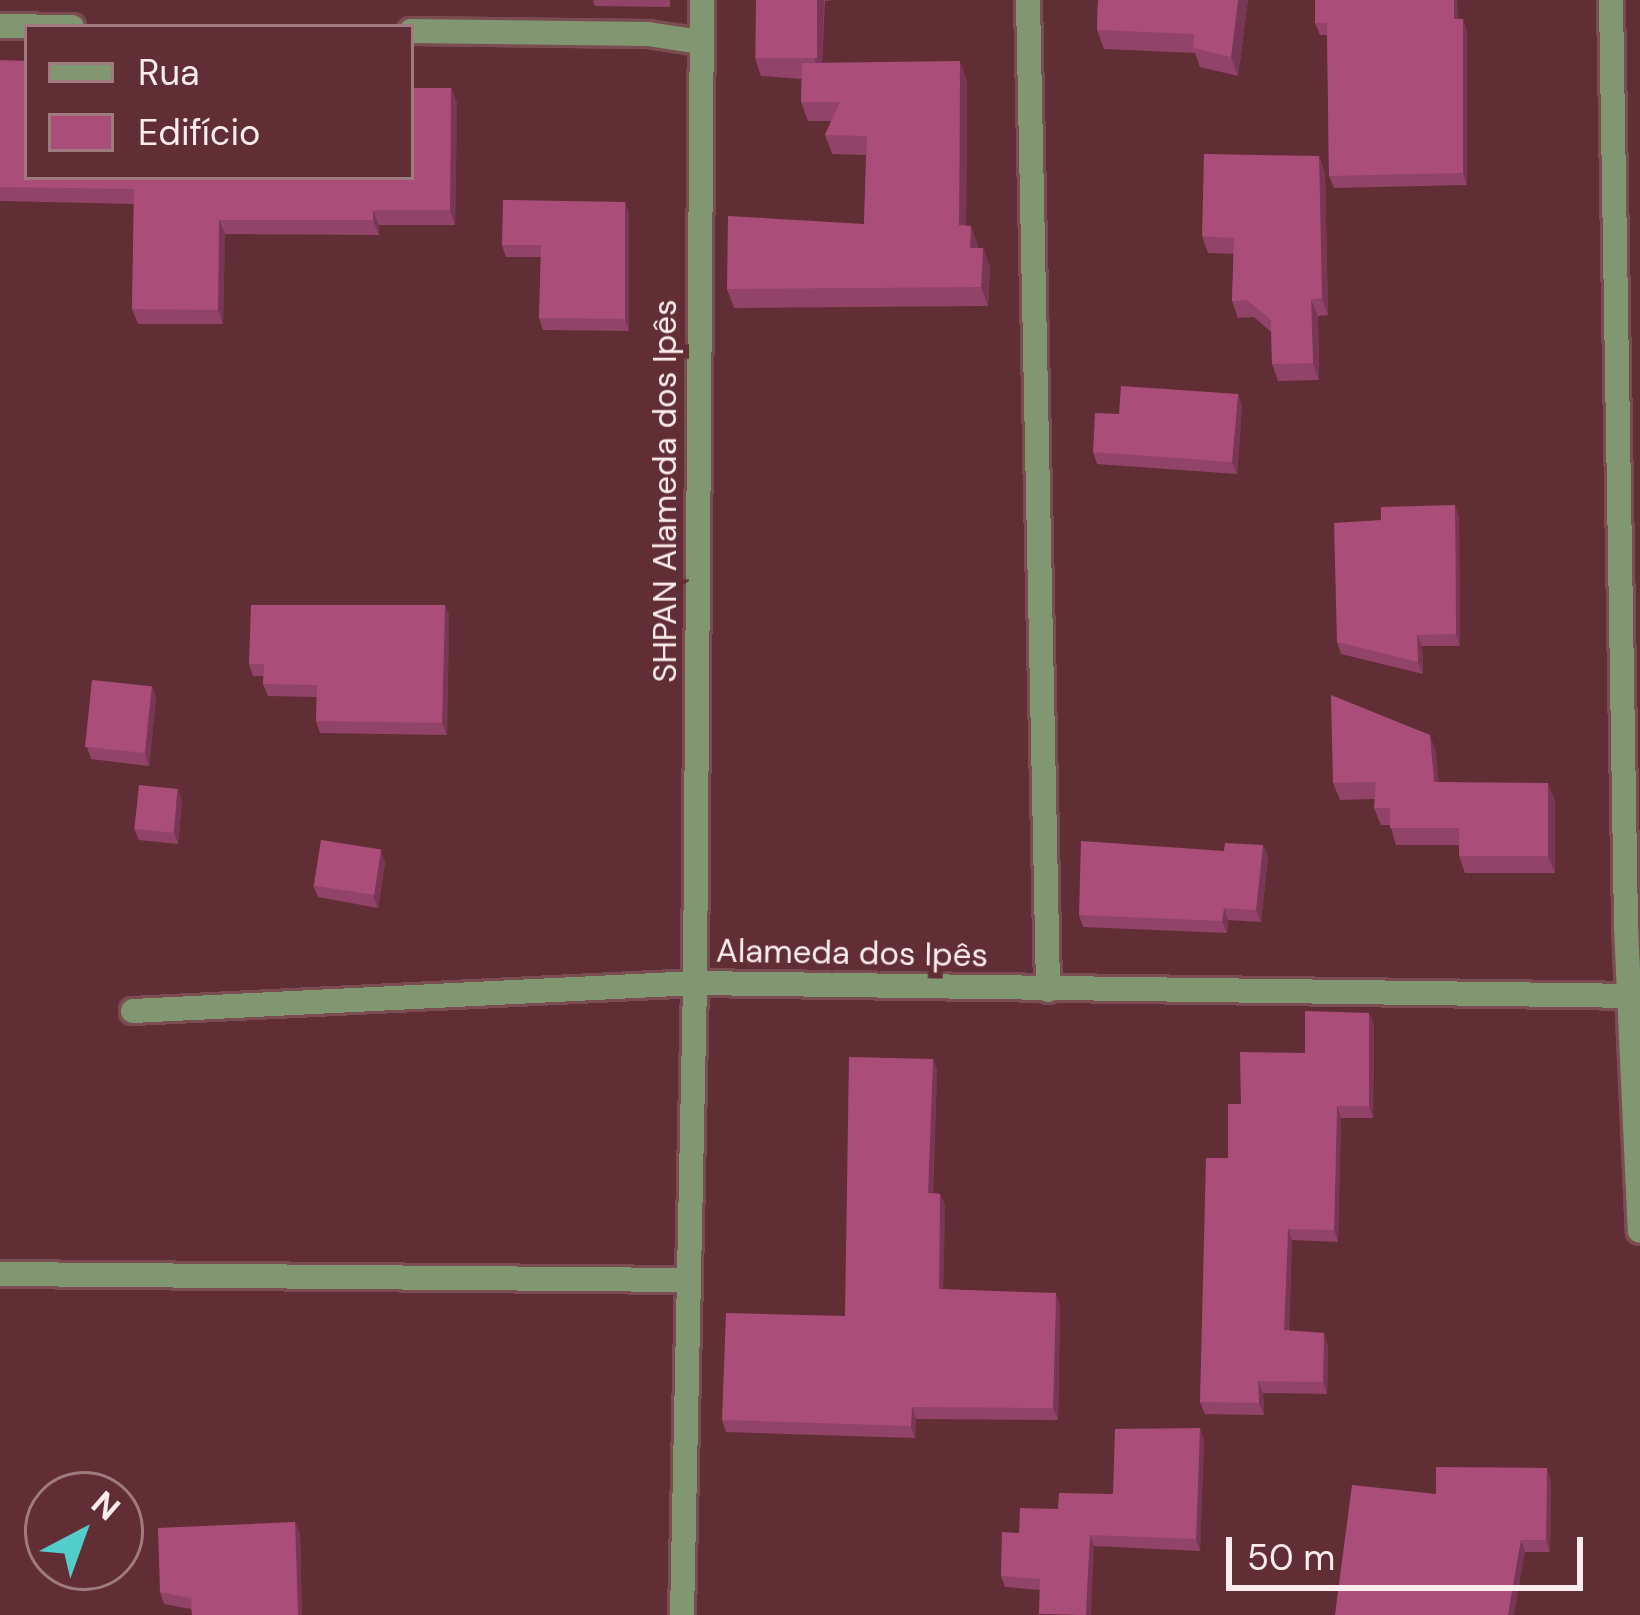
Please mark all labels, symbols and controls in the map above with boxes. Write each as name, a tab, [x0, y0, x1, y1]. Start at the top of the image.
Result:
legend	[24, 24, 414, 180]
text: Rua	[138, 49, 200, 96]
text: Edifício	[138, 109, 260, 156]
street label: SHPAN Alameda dos Ipês	[645, 299, 685, 683]
street label: Alameda dos Ipês	[716, 931, 988, 975]
north arrow	[24, 1471, 144, 1591]
text: N	[83, 1482, 129, 1530]
scale bar	[1232, 1513, 1589, 1587]
text: 50 m	[1247, 1534, 1335, 1581]

